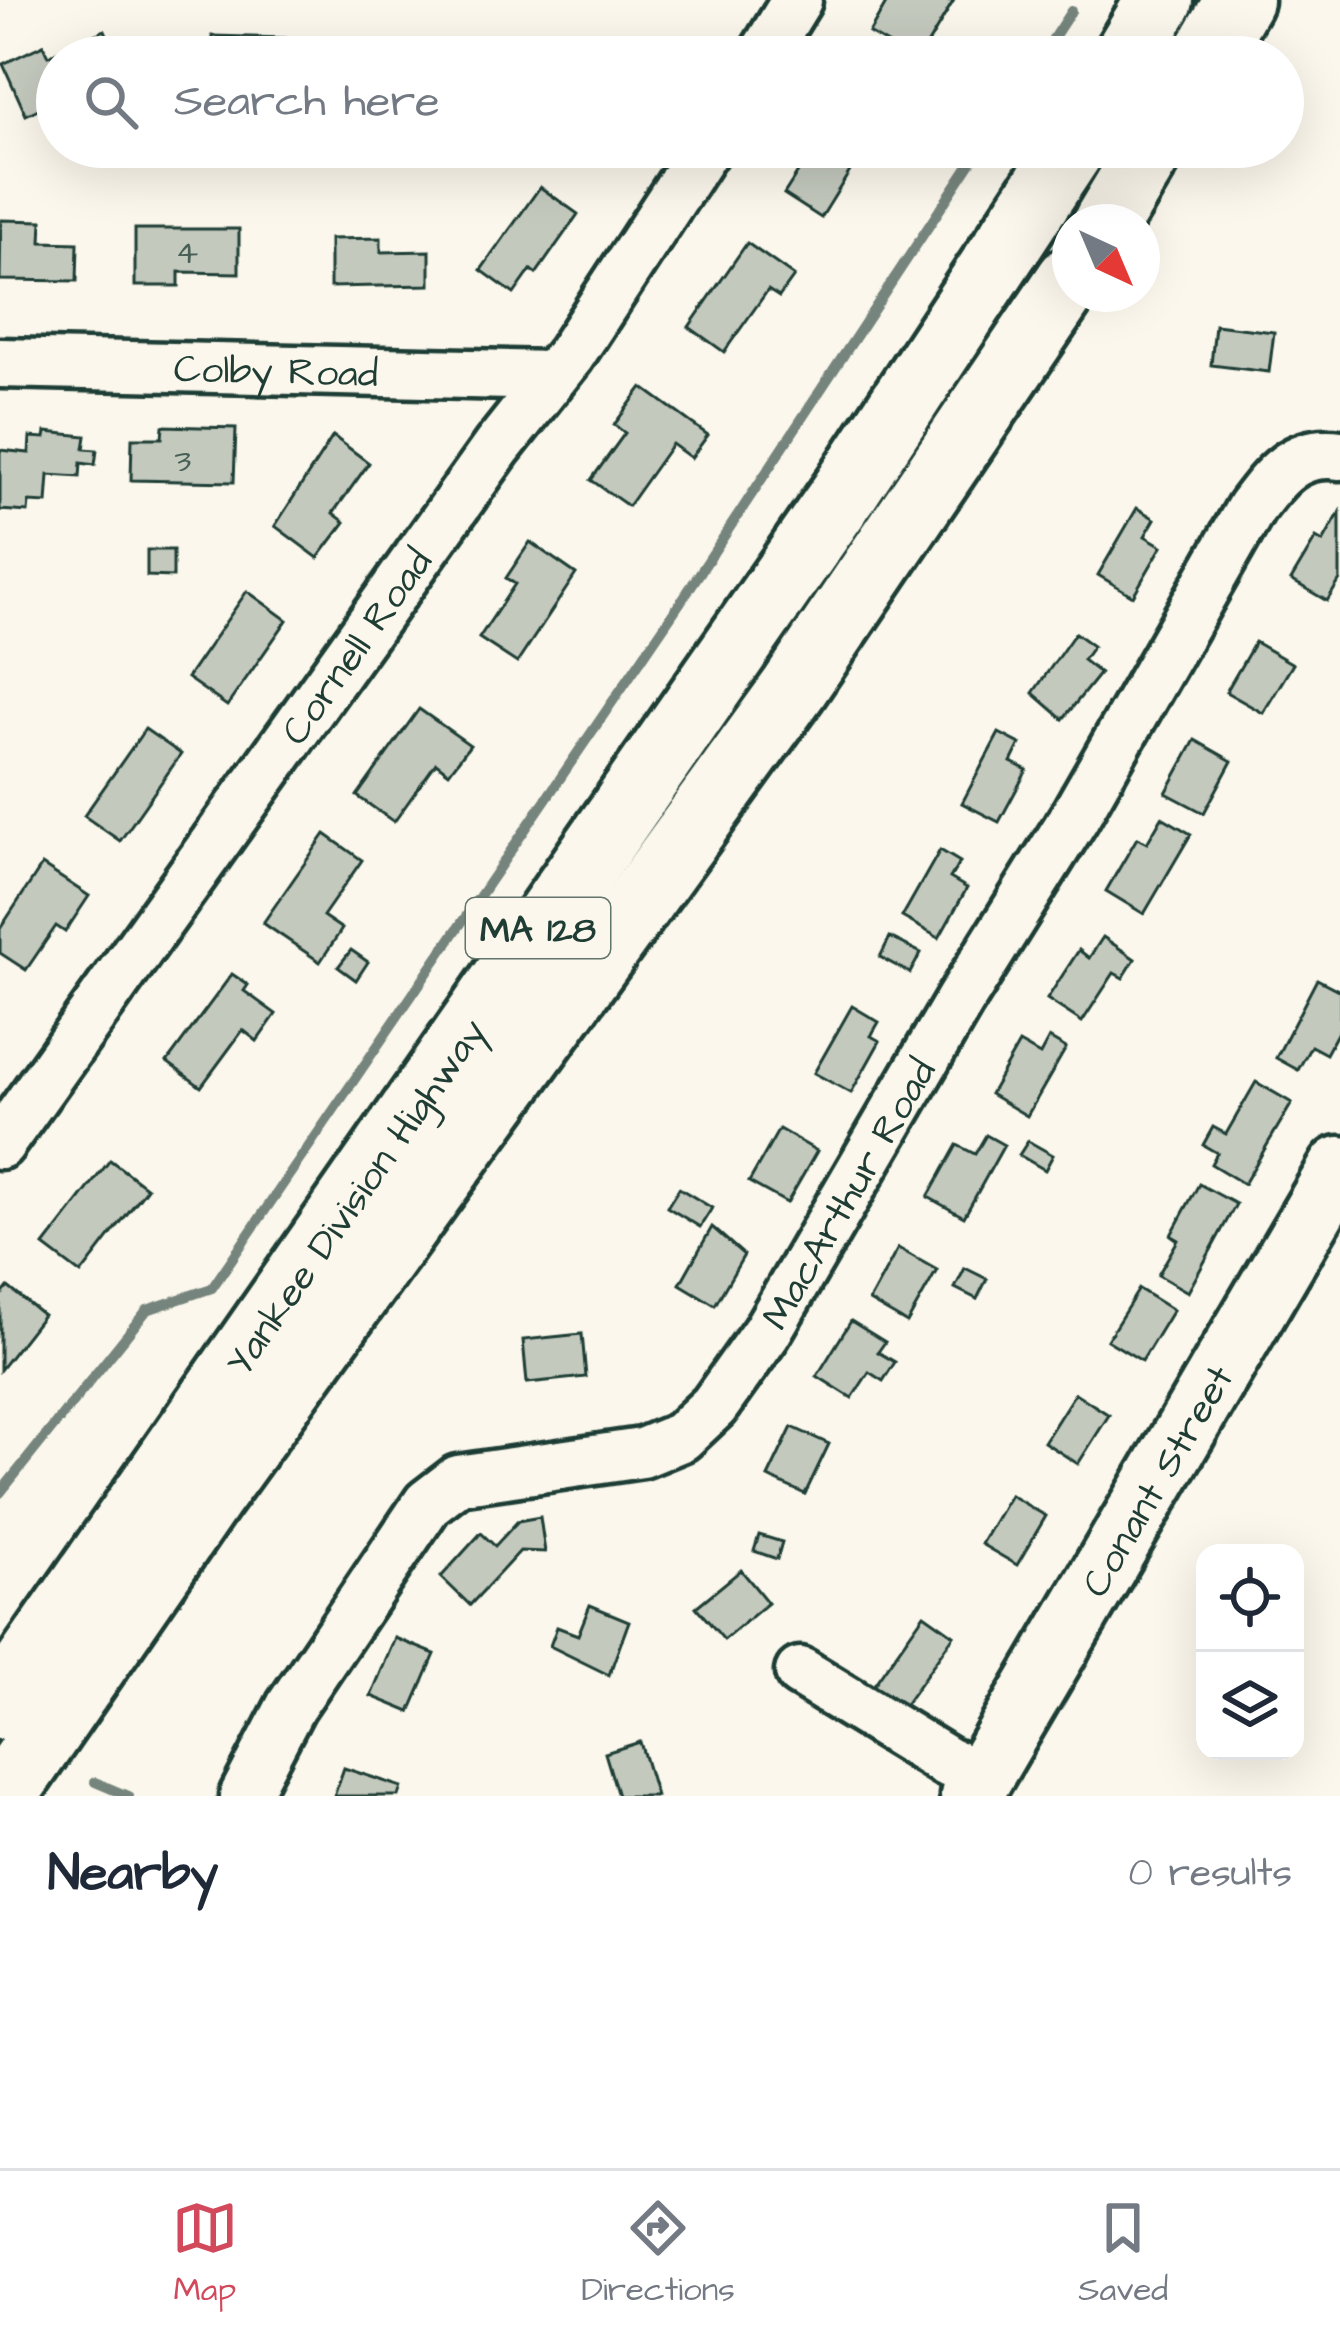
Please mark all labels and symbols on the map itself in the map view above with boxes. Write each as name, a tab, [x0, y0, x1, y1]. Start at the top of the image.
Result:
north arrow	[1052, 204, 1160, 312]
house number: 4	[176, 230, 198, 276]
street label: Colby Road	[173, 343, 379, 402]
house number: 3	[175, 438, 192, 484]
street label: Cornell Road	[269, 538, 446, 756]
road number: MA 128	[466, 898, 610, 958]
street label: Yankee Division Highway	[214, 1009, 501, 1387]
street label: MacArthur Road	[750, 1049, 950, 1340]
street label: Conant Street	[1070, 1356, 1248, 1608]

